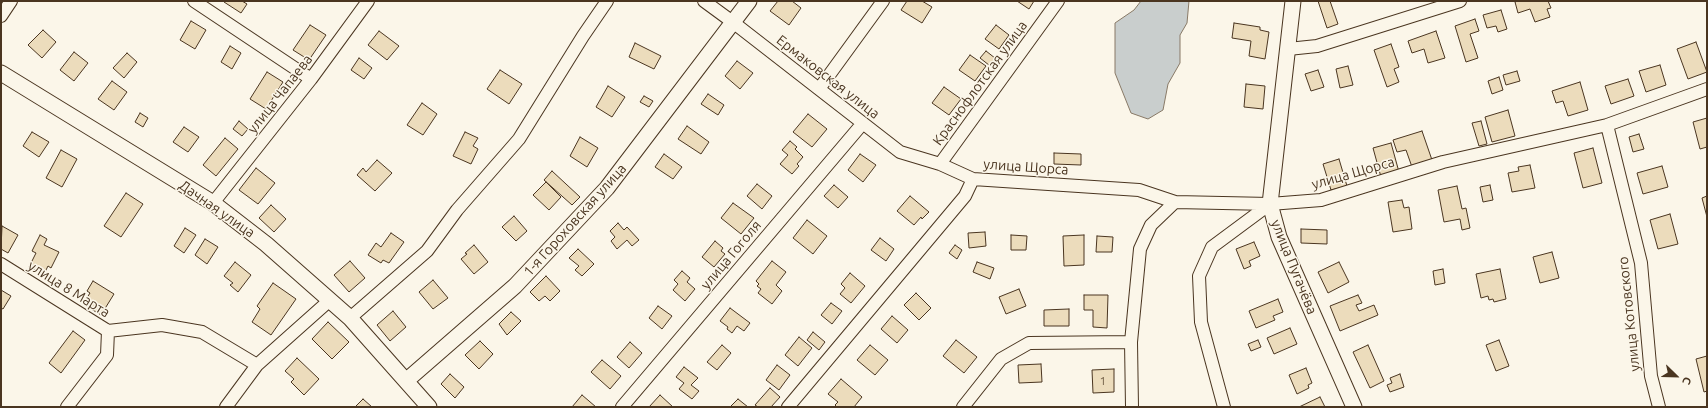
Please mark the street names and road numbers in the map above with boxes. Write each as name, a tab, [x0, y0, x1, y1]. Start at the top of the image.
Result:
street label: Краснофлотская улица	[929, 17, 1031, 149]
street label: Ермаковская улица	[773, 32, 883, 122]
street label: улица Чапаева	[244, 51, 316, 137]
street label: улица Щорса	[1310, 153, 1396, 193]
street label: улица Щорса	[983, 156, 1069, 178]
street label: 1-я Гороховская улица	[520, 160, 630, 280]
street label: Дачная улица	[176, 177, 258, 241]
street label: улица Гоголя	[697, 217, 765, 293]
street label: улица Пугачёва	[1267, 217, 1321, 317]
street label: улица Котовского	[1615, 256, 1643, 372]
street label: улица 8 Марта	[25, 257, 113, 321]

